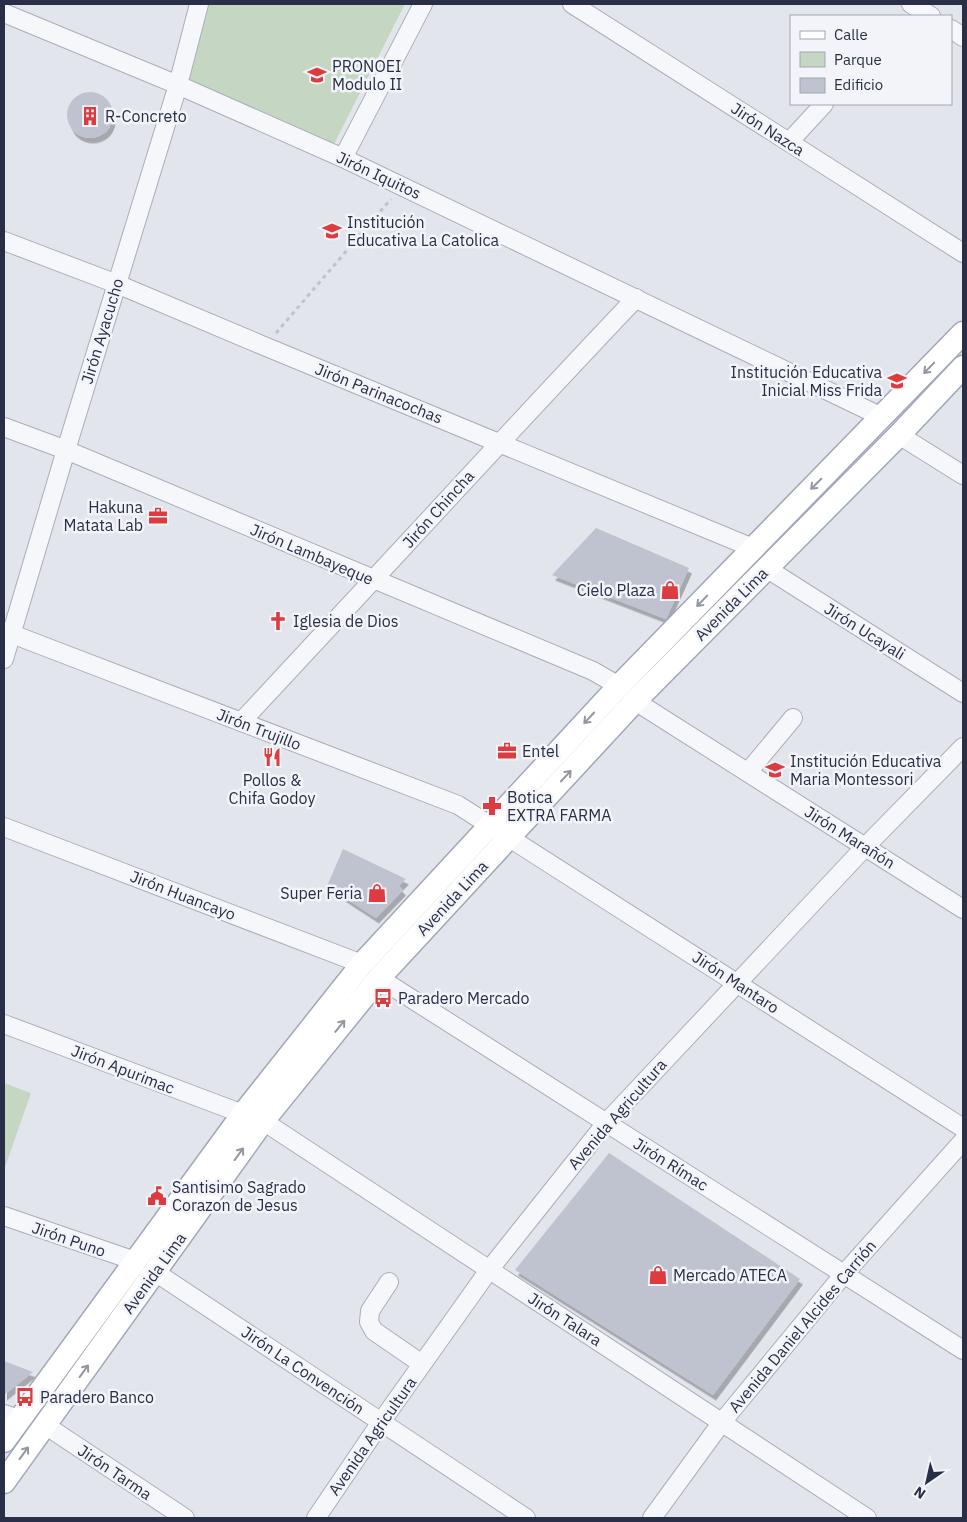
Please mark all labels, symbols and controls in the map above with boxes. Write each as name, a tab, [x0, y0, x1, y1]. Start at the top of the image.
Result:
legend	[790, 15, 952, 105]
text: Calle	[834, 25, 868, 44]
text: Parque	[834, 50, 882, 69]
place label: PRONOEI Modulo II	[332, 56, 402, 94]
school or university icon: PRONOEI Modulo II	[306, 64, 328, 86]
text: Edificio	[834, 75, 883, 94]
street label: Jirón Nazca	[728, 98, 809, 160]
building icon: R-Concreto	[79, 105, 101, 127]
place label: R-Concreto	[105, 106, 187, 126]
street label: Jirón Iquitos	[334, 147, 424, 203]
place label: Institución Educativa La Catolica	[347, 212, 500, 250]
school or university icon: Institución Educativa La Catolica	[321, 220, 343, 242]
street label: Jirón Ayacucho	[76, 276, 128, 386]
street label: Jirón Parinacochas	[312, 358, 446, 428]
place label: Institución Educativa Inicial Miss Frida	[731, 362, 882, 400]
one-way arrow	[923, 362, 935, 375]
school or university icon: Institución Educativa Inicial Miss Frida	[886, 370, 908, 392]
street label: Jirón Chincha	[398, 466, 478, 552]
one-way arrow	[810, 478, 822, 490]
place label: Hakuna Matata Lab	[64, 497, 143, 535]
office icon: Hakuna Matata Lab	[147, 505, 169, 527]
street label: Jirón Lambayeque	[247, 519, 377, 589]
street label: Avenida Lima	[690, 563, 772, 645]
shop icon: Cielo Plaza	[659, 579, 681, 601]
place label: Cielo Plaza	[577, 580, 655, 600]
one-way arrow	[696, 594, 708, 607]
street label: Jirón Ucayali	[821, 598, 909, 664]
church icon: Iglesia de Dios	[267, 610, 289, 632]
place label: Iglesia de Dios	[293, 611, 398, 631]
street label: Jirón Trujillo	[214, 704, 304, 754]
one-way arrow	[583, 711, 595, 724]
office icon: Entel	[496, 740, 518, 762]
place label: Entel	[522, 741, 559, 761]
restaurant icon: Pollos & Chifa Godoy	[261, 746, 283, 768]
place label: Institución Educativa Maria Montessori	[790, 751, 942, 789]
school or university icon: Institución Educativa Maria Montessori	[764, 759, 786, 781]
one-way arrow	[560, 769, 572, 782]
place label: Pollos & Chifa Godoy	[229, 770, 315, 808]
place label: Botica EXTRA FARMA	[507, 787, 612, 825]
pharmacy icon: Botica EXTRA FARMA	[481, 795, 503, 817]
street label: Jirón Marañón	[801, 801, 899, 873]
street label: Avenida Lima	[412, 856, 492, 940]
street label: Jirón Huancayo	[128, 866, 239, 924]
shop icon: Super Feria	[366, 882, 388, 904]
place label: Super Feria	[280, 883, 362, 903]
street label: Jirón Mantaro	[689, 947, 783, 1017]
bus stop icon: Paradero Mercado	[372, 987, 394, 1009]
place label: Paradero Mercado	[398, 988, 529, 1008]
one-way arrow	[334, 1020, 345, 1033]
street label: Jirón Apurimac	[69, 1040, 177, 1098]
street label: Avenida Agricultura	[563, 1054, 671, 1173]
street label: Jirón Rímac	[630, 1133, 712, 1195]
one-way arrow	[234, 1147, 244, 1161]
place label: Santisimo Sagrado Corazon de Jesus	[172, 1177, 306, 1215]
public building icon: Santisimo Sagrado Corazon de Jesus	[146, 1185, 168, 1207]
street label: Jirón Puno	[30, 1217, 109, 1261]
street label: Avenida Lima	[118, 1228, 190, 1318]
street label: Avenida Daniel Alcides Carrión	[724, 1236, 880, 1416]
shop icon: Mercado ATECA	[647, 1264, 669, 1286]
place label: Mercado ATECA	[673, 1265, 787, 1285]
street label: Jirón Talara	[524, 1288, 606, 1350]
street label: Jirón La Convención	[238, 1322, 368, 1418]
one-way arrow	[79, 1364, 89, 1378]
street label: Avenida Agricultura	[324, 1372, 421, 1499]
bus stop icon: Paradero Banco	[14, 1386, 36, 1408]
place label: Paradero Banco	[40, 1387, 154, 1407]
street label: Jirón Tarma	[74, 1440, 156, 1504]
one-way arrow	[19, 1447, 30, 1461]
north arrow	[902, 1457, 952, 1507]
text: N	[910, 1482, 929, 1503]

